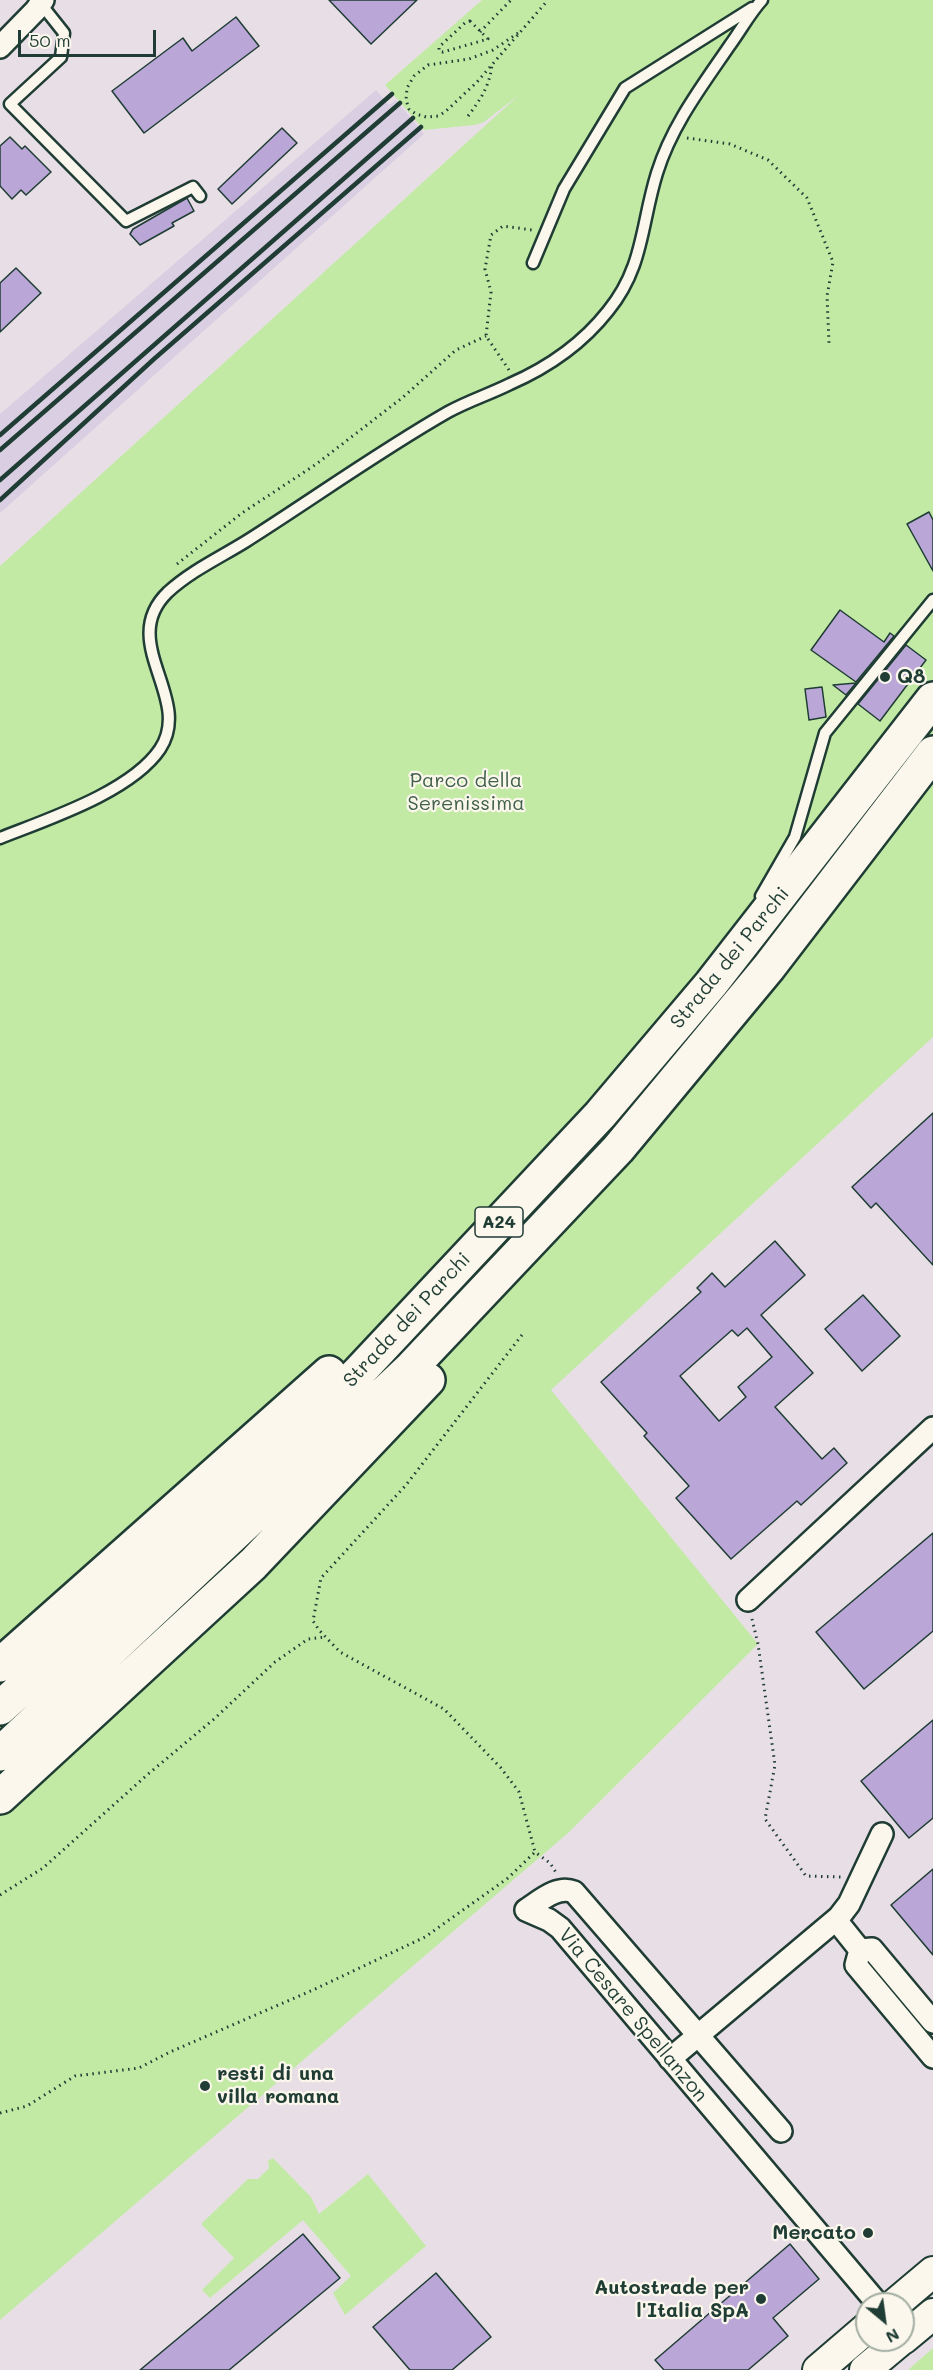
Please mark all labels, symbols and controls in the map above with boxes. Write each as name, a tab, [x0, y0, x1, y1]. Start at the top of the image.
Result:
scale bar	[21, 18, 159, 56]
text: 50 m	[29, 28, 71, 52]
place label: Q8	[897, 665, 925, 689]
marker: Q8	[878, 670, 892, 684]
park label: Parco della Serenissima	[407, 769, 525, 816]
street label: Strada dei Parchi	[665, 882, 795, 1034]
road number: A24	[475, 1207, 523, 1237]
street label: Strada dei Parchi	[338, 1248, 476, 1392]
street label: Via Cesare Spellanzon	[553, 1923, 713, 2107]
place label: resti di una villa romana	[217, 2062, 339, 2109]
marker: resti di una villa romana	[198, 2079, 212, 2093]
place label: Mercato	[772, 2221, 856, 2245]
marker: Mercato	[861, 2226, 875, 2240]
place label: Autostrade per l'Italia SpA	[594, 2276, 749, 2323]
marker: Autostrade per l'Italia SpA	[754, 2292, 768, 2306]
north arrow	[855, 2292, 915, 2352]
text: N	[883, 2324, 903, 2349]

